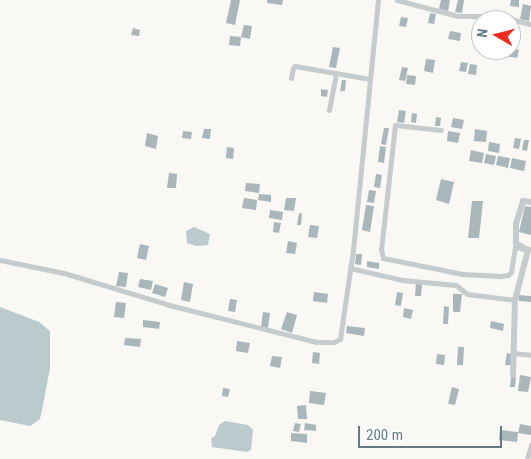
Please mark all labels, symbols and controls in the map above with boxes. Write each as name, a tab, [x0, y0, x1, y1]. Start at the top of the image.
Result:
north arrow	[471, 10, 521, 60]
text: N	[474, 28, 491, 38]
scale bar	[361, 416, 505, 448]
text: 200 m	[366, 426, 403, 444]

